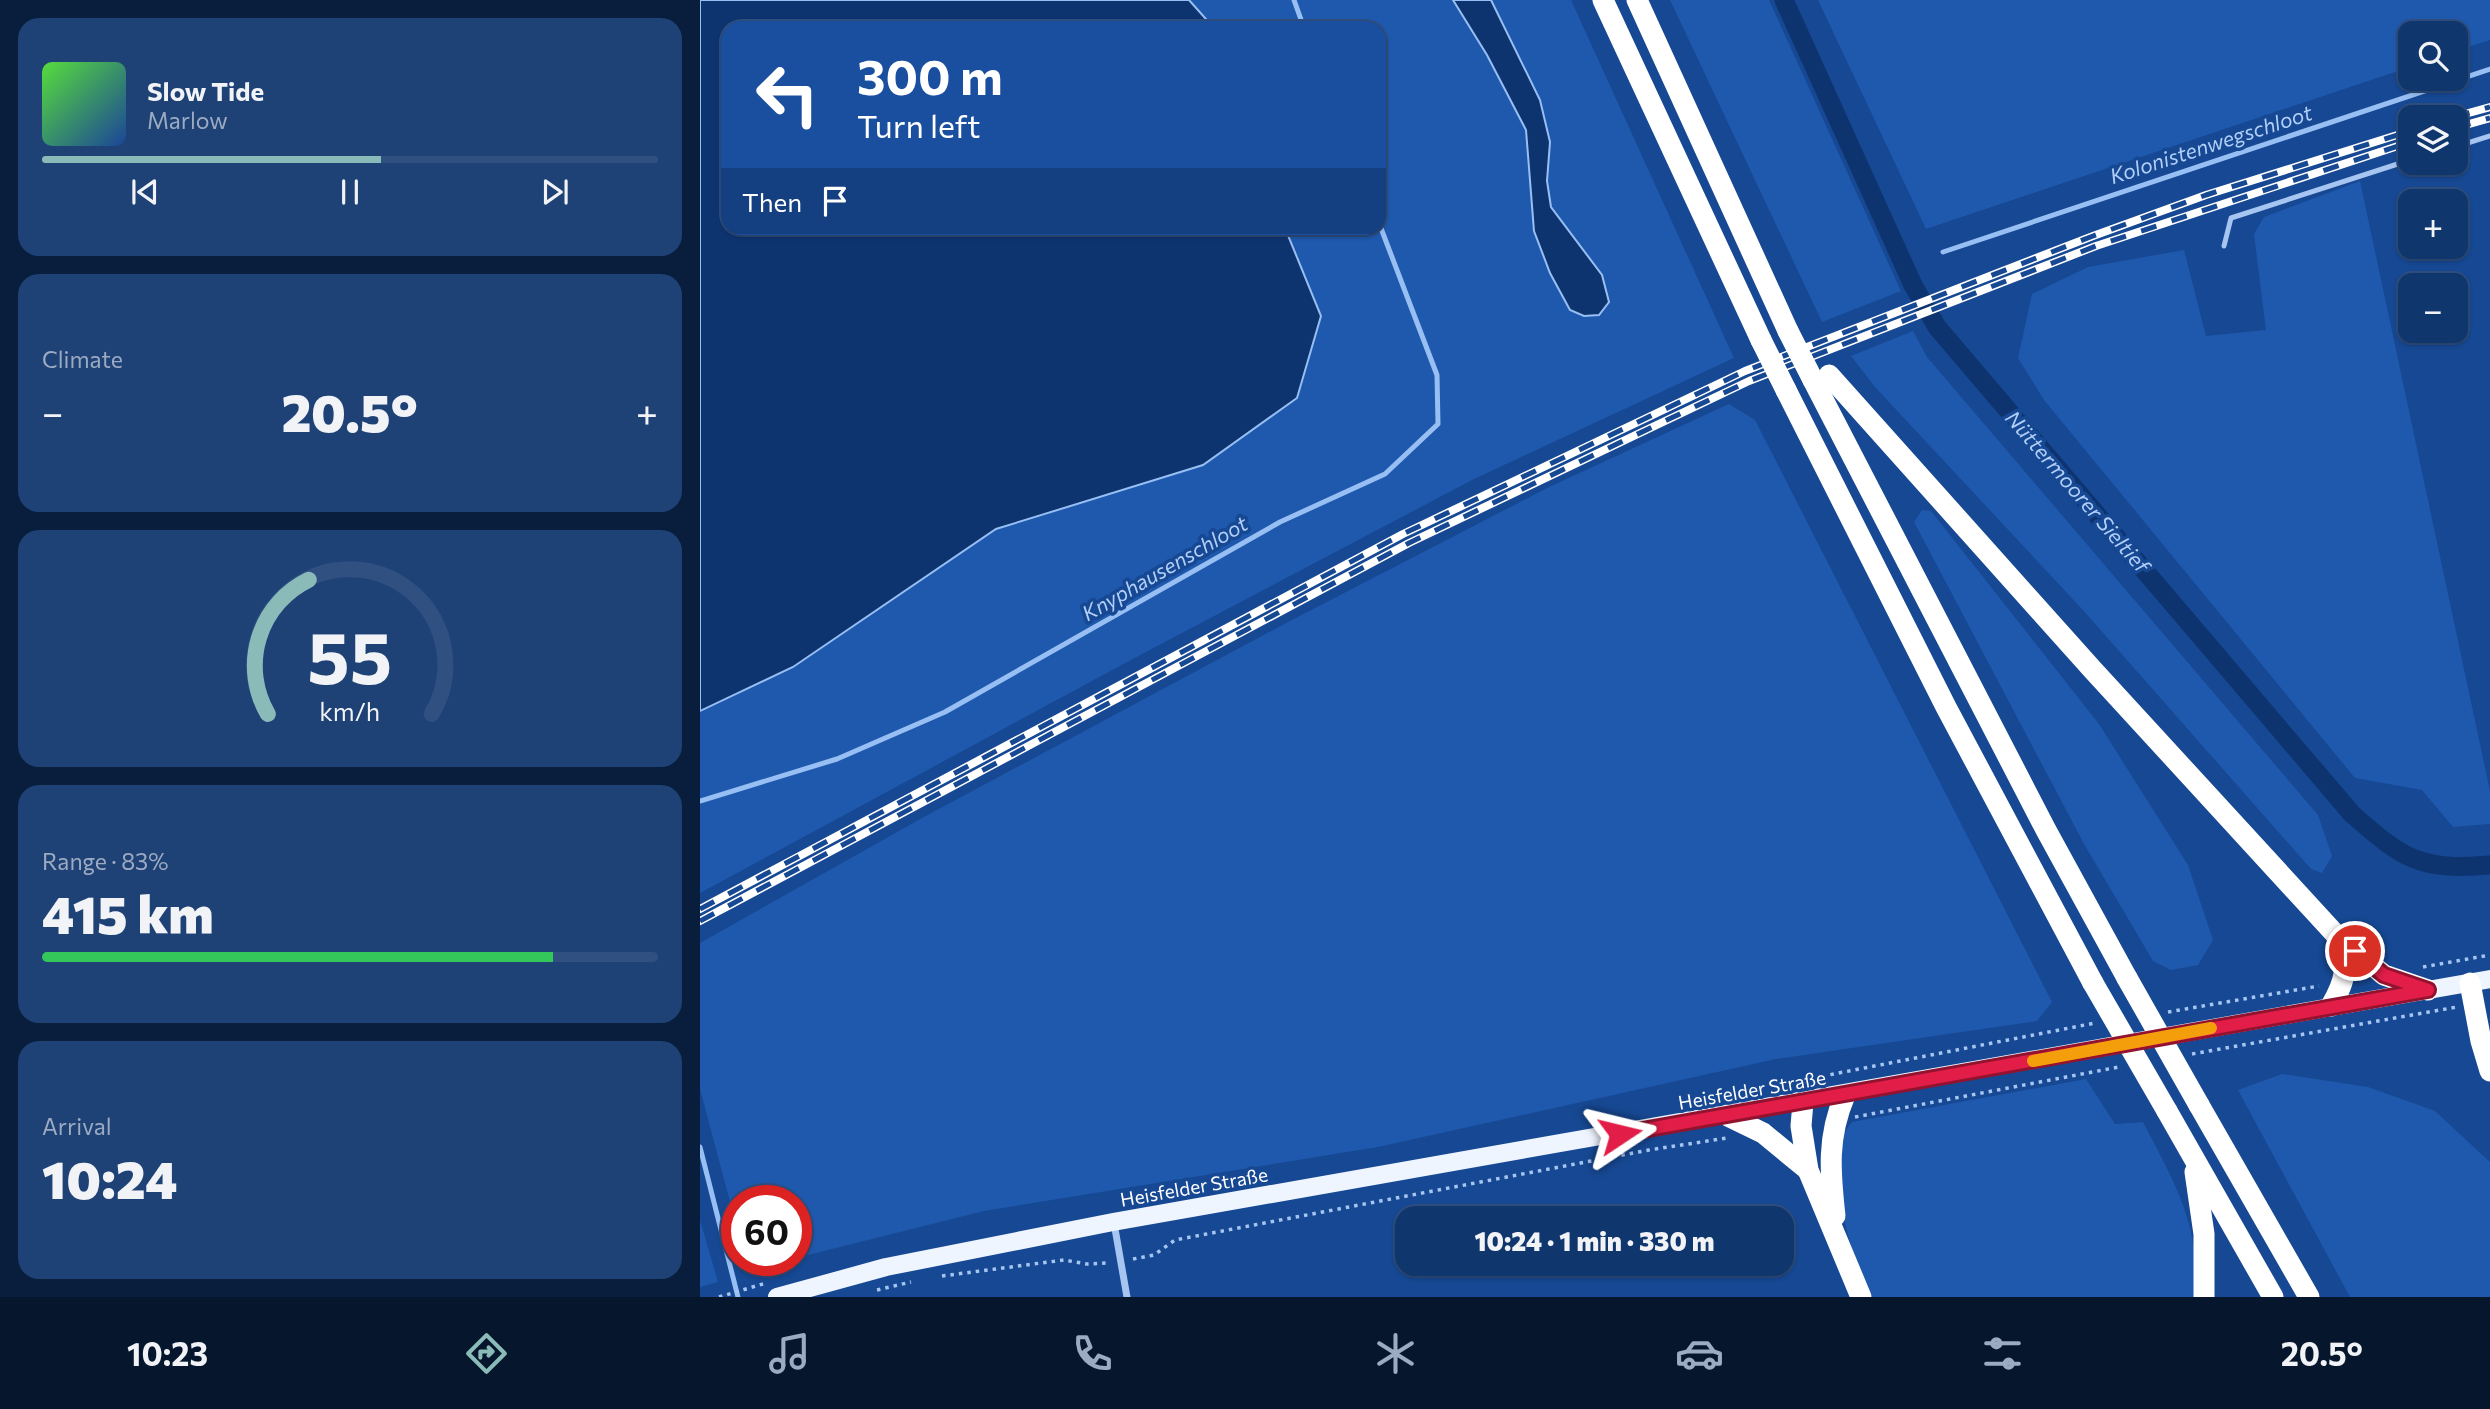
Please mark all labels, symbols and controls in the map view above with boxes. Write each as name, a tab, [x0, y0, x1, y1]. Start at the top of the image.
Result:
map controls	[2398, 21, 2468, 343]
button: search	[2398, 21, 2468, 91]
text: 300 m	[857, 45, 1003, 105]
icon: left	[742, 49, 833, 140]
text: Slow Tide	[147, 75, 264, 106]
water label: Kolonistenwegschloot	[2106, 99, 2315, 188]
text: Turn left	[857, 105, 981, 145]
button: layers	[2398, 105, 2468, 175]
text: Marlow	[147, 106, 228, 134]
icon: previous	[126, 173, 164, 211]
icon: pause	[331, 173, 369, 211]
icon: next	[536, 173, 574, 211]
icon: arrive	[816, 182, 854, 220]
text: Then	[742, 186, 802, 217]
button: +	[2398, 189, 2468, 259]
button: −	[2398, 273, 2468, 343]
text: Climate	[42, 345, 123, 373]
text: 20.5°	[281, 379, 418, 443]
text: −	[42, 388, 64, 435]
text: +	[636, 388, 658, 435]
water label: Nüttermoorer Sieltief	[2001, 405, 2157, 579]
water label: Knyphausenschloot	[1077, 510, 1252, 625]
text: 55	[308, 611, 392, 700]
text: km/h	[320, 696, 380, 726]
text: Range · 83%	[42, 847, 168, 875]
text: 415 km	[42, 881, 214, 945]
pin	[2325, 921, 2385, 981]
icon: arrive	[2336, 932, 2374, 970]
street label: Heisfelder Straße	[1676, 1065, 1828, 1114]
position arrow	[1583, 1097, 1657, 1171]
text: Arrival	[42, 1112, 112, 1140]
text: 10:24	[42, 1146, 177, 1210]
street label: Heisfelder Straße	[1118, 1162, 1270, 1211]
speed limit sign: 60	[721, 1185, 812, 1276]
text: 10:24 · 1 min · 330 m	[1474, 1225, 1715, 1256]
icon: directions	[462, 1329, 511, 1378]
icon: music	[765, 1329, 814, 1378]
icon: phone	[1068, 1329, 1117, 1378]
icon: climate	[1371, 1329, 1420, 1378]
icon: car	[1675, 1329, 1724, 1378]
icon: filters	[1978, 1329, 2027, 1378]
text: 10:23	[127, 1333, 208, 1373]
text: 20.5°	[2281, 1333, 2363, 1373]

